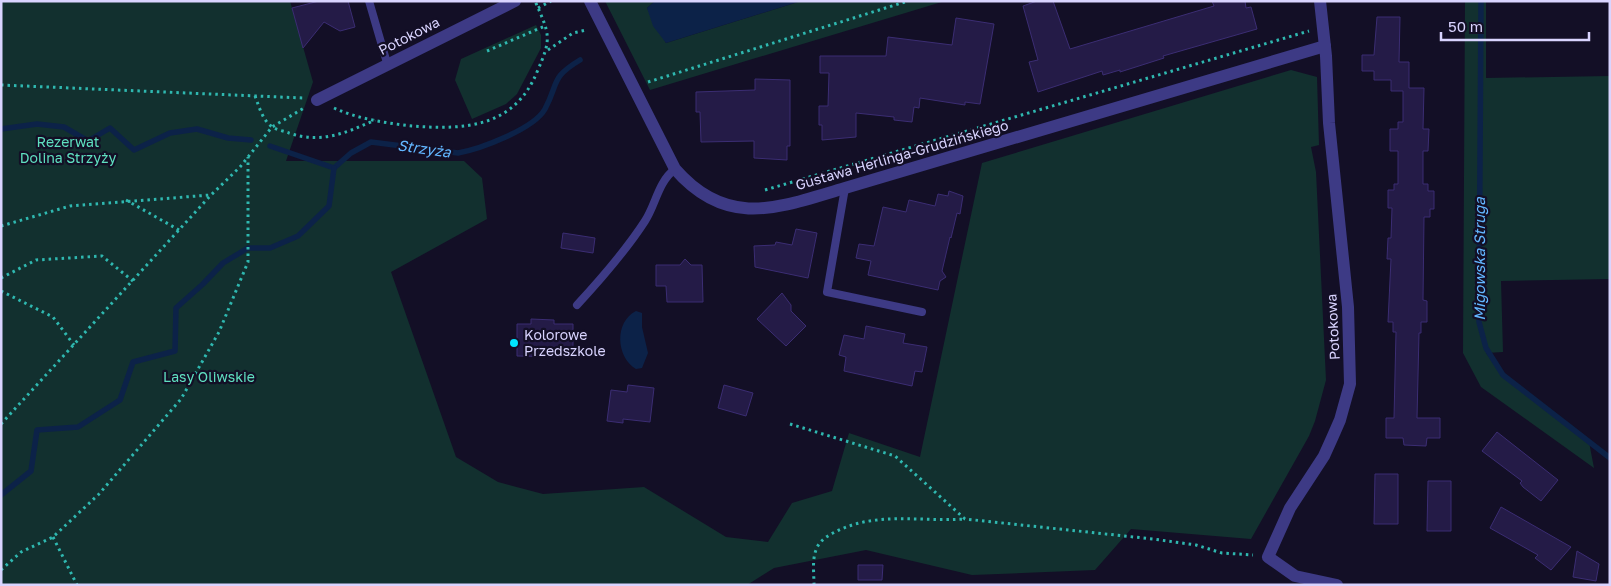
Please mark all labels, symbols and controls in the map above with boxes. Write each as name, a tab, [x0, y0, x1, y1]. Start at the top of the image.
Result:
scale bar	[1441, 10, 1588, 42]
street label: Potokowa	[375, 13, 442, 58]
text: 50 m	[1448, 17, 1483, 35]
street label: Gustawa Herlinga-Grudzińskiego	[793, 116, 1010, 193]
park label: Rezerwat Dolina Strzyży	[20, 133, 116, 166]
water label: Strzyża	[396, 135, 452, 162]
water label: Migowska Struga	[1470, 197, 1489, 321]
street label: Potokowa	[1322, 293, 1343, 361]
place label: Kolorowe Przedszkole	[524, 326, 606, 359]
marker: Kolorowe Przedszkole	[508, 337, 520, 349]
park label: Lasy Oliwskie	[163, 368, 255, 385]

